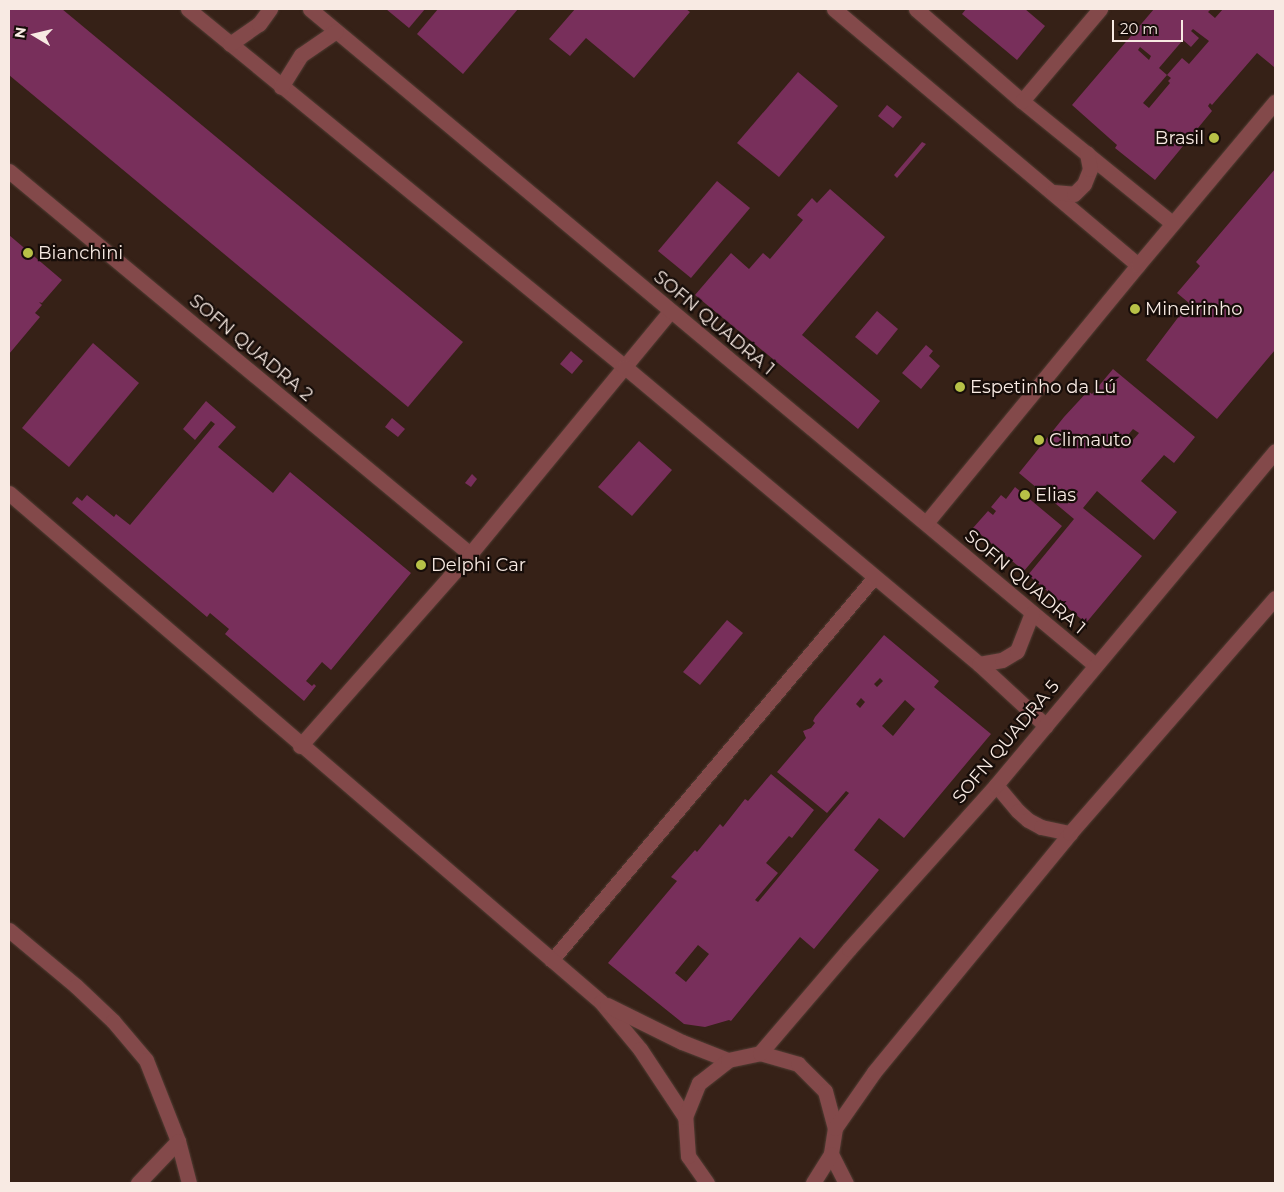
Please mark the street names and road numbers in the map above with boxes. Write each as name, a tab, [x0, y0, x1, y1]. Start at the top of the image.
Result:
street label: SOFN QUADRA 1	[649, 266, 779, 380]
street label: SOFN QUADRA 2	[185, 290, 317, 406]
street label: SOFN QUADRA 1	[960, 525, 1090, 639]
street label: SOFN QUADRA 5	[948, 676, 1064, 808]

